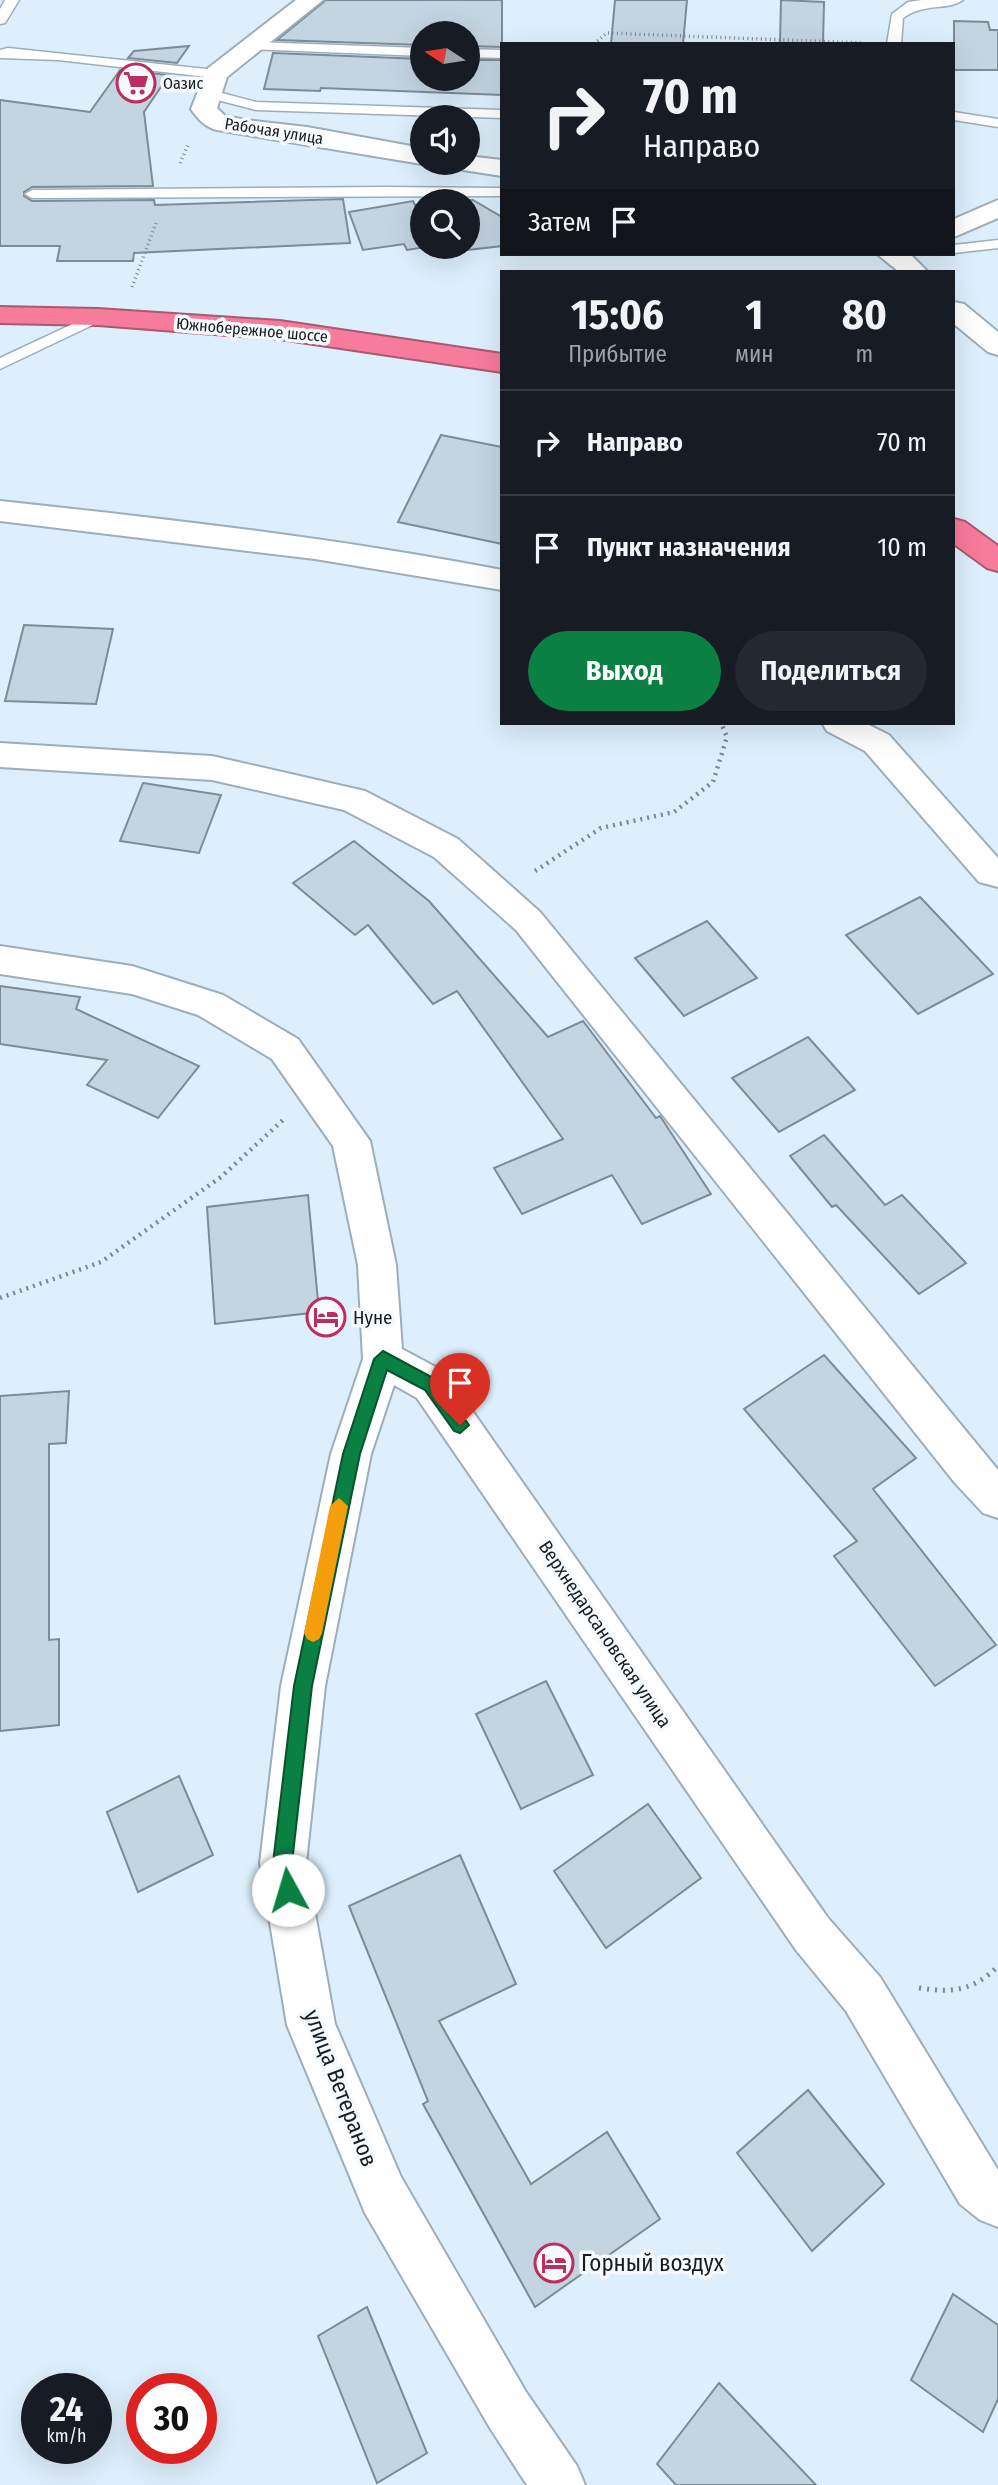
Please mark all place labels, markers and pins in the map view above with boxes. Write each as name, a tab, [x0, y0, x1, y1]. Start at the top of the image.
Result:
supermarket icon: Оазис	[115, 62, 157, 104]
place label: Оазис	[163, 74, 203, 93]
hotel icon: Нуне	[305, 1296, 347, 1338]
place label: Нуне	[353, 1306, 393, 1329]
pin	[430, 1353, 490, 1425]
hotel icon: Горный воздух	[533, 2242, 575, 2284]
place label: Горный воздух	[581, 2249, 724, 2277]

